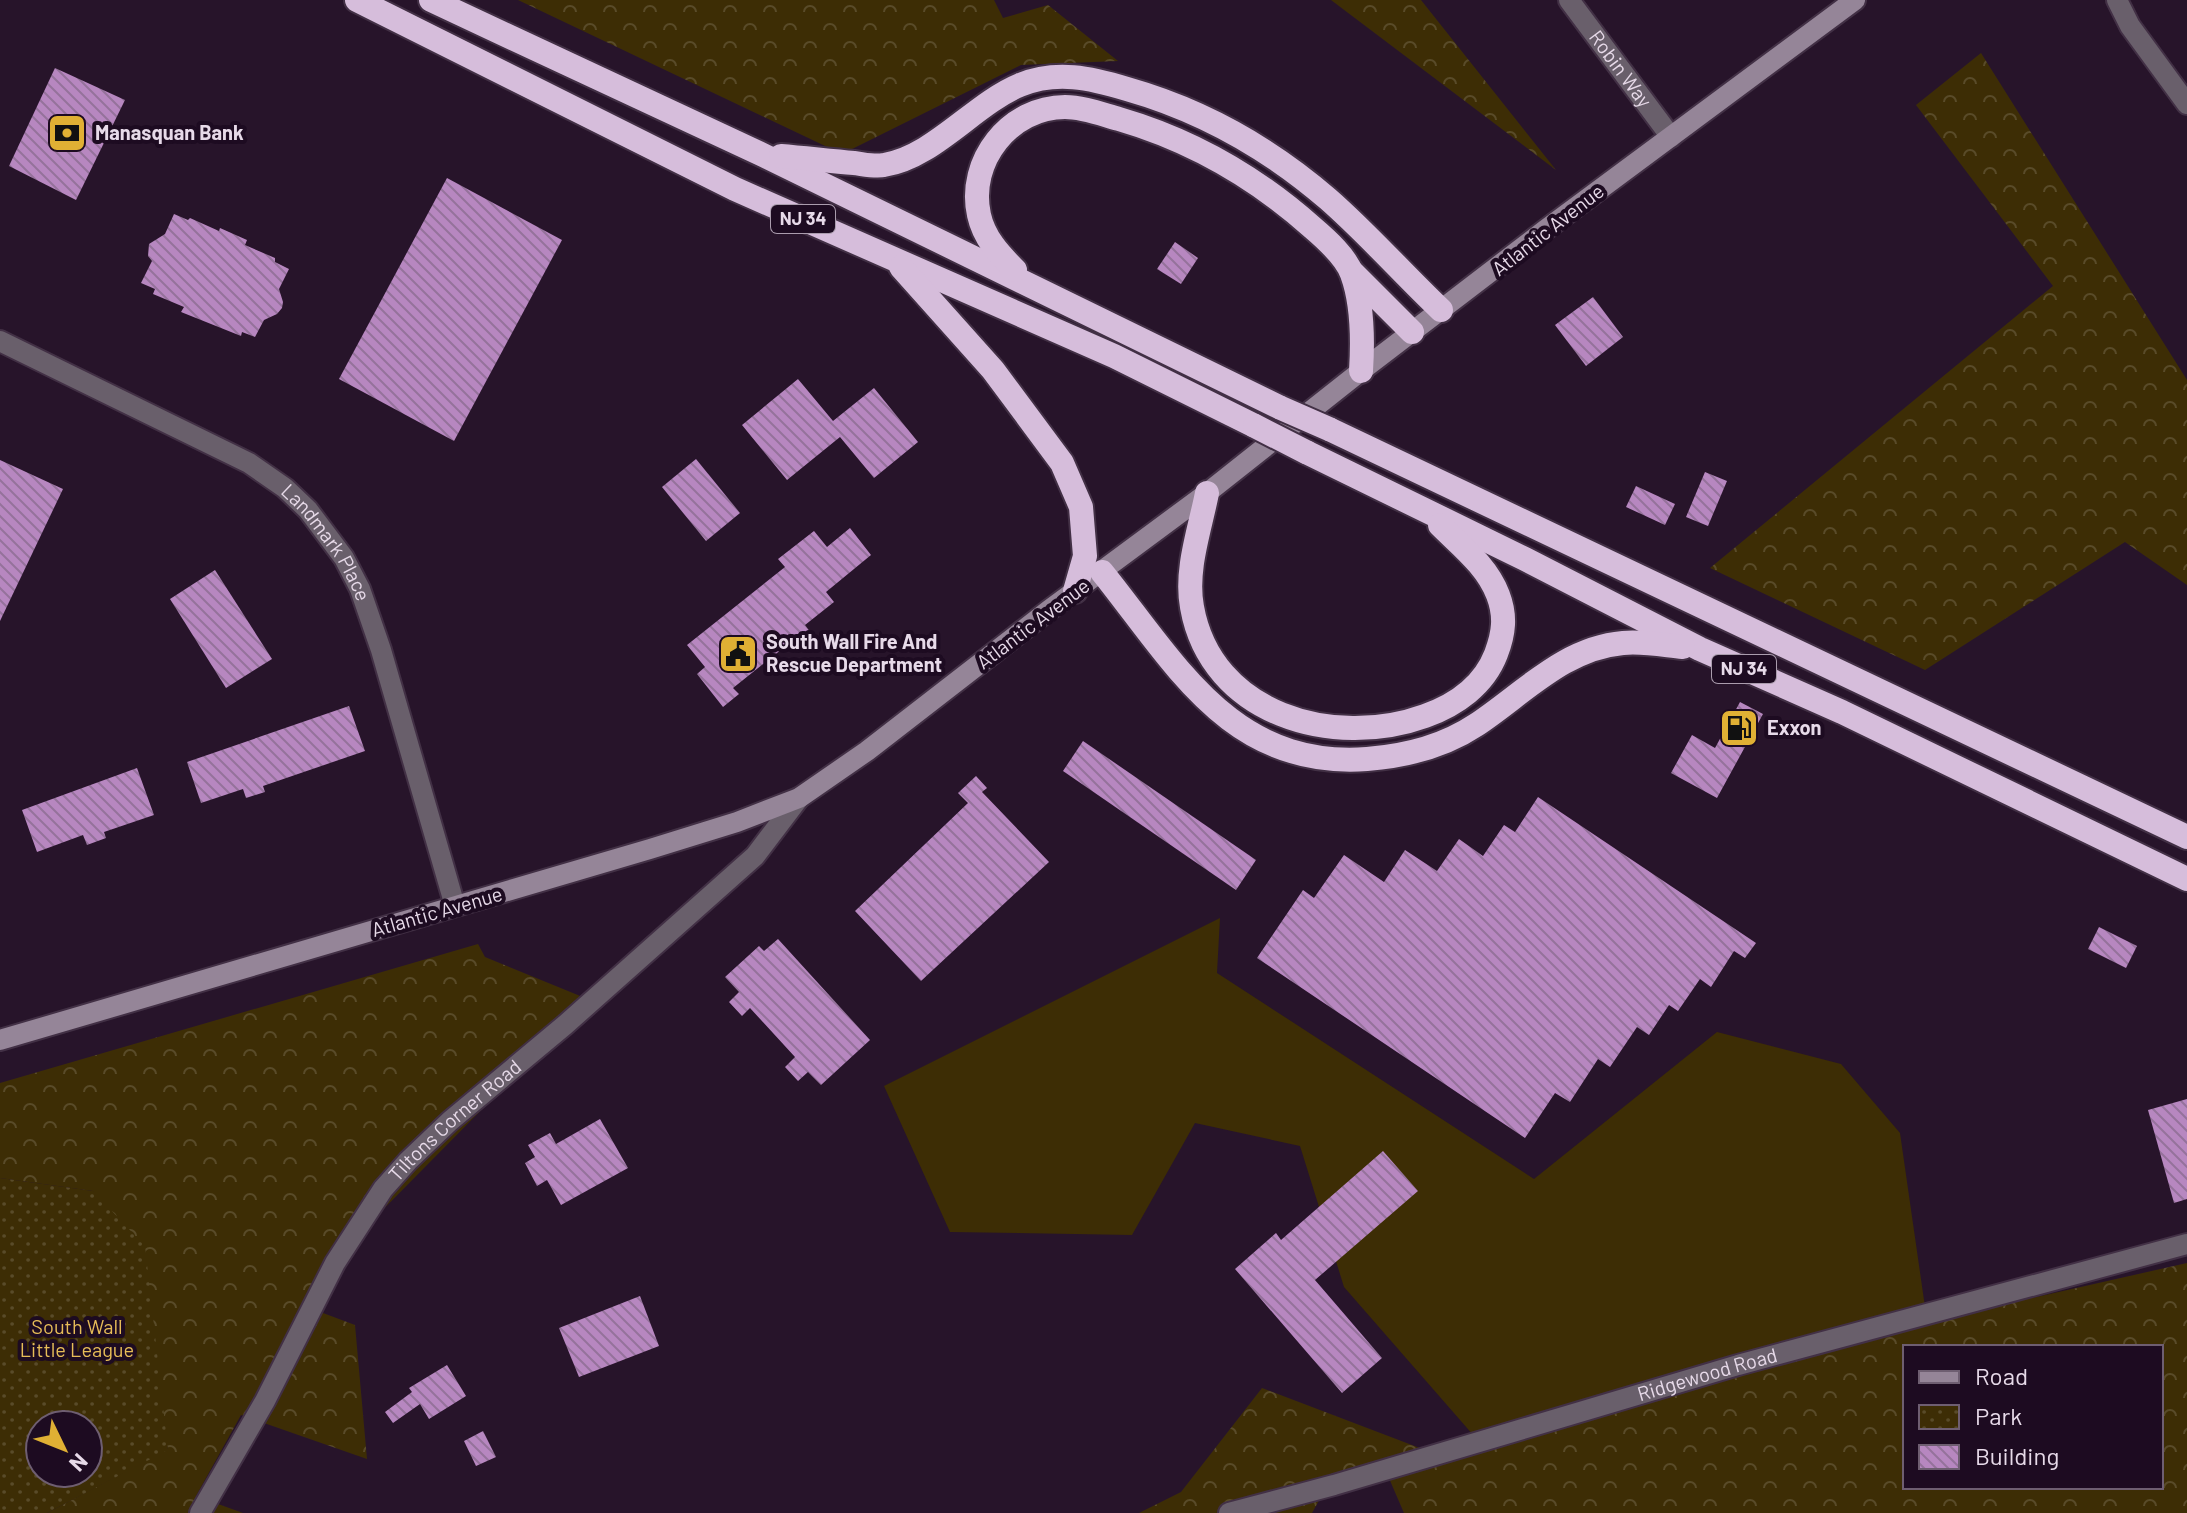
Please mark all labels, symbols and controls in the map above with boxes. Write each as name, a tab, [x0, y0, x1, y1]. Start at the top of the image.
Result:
street label: Robin Way	[1585, 25, 1658, 112]
bank icon: Manasquan Bank	[46, 112, 88, 154]
place label: Manasquan Bank	[95, 120, 244, 144]
street label: Atlantic Avenue	[1487, 178, 1608, 280]
road number: NJ 34	[771, 205, 835, 233]
street label: Landmark Place	[277, 478, 376, 604]
street label: Atlantic Avenue	[971, 573, 1094, 673]
place label: South Wall Fire And Rescue Department	[766, 629, 942, 676]
public building icon: South Wall Fire And Rescue Department	[717, 633, 759, 675]
road number: NJ 34	[1712, 655, 1776, 683]
fuel station icon: Exxon	[1718, 707, 1760, 749]
place label: Exxon	[1767, 715, 1822, 739]
street label: Atlantic Avenue	[368, 881, 505, 941]
street label: Tiltons Corner Road	[383, 1054, 525, 1186]
park label: South Wall Little League	[20, 1314, 134, 1361]
street label: Ridgewood Road	[1634, 1342, 1780, 1405]
legend	[1903, 1345, 2163, 1489]
text: Road	[1975, 1361, 2028, 1390]
text: Park	[1975, 1401, 2022, 1430]
north arrow	[24, 1409, 104, 1489]
text: Building	[1975, 1441, 2059, 1470]
text: N	[65, 1449, 94, 1478]

